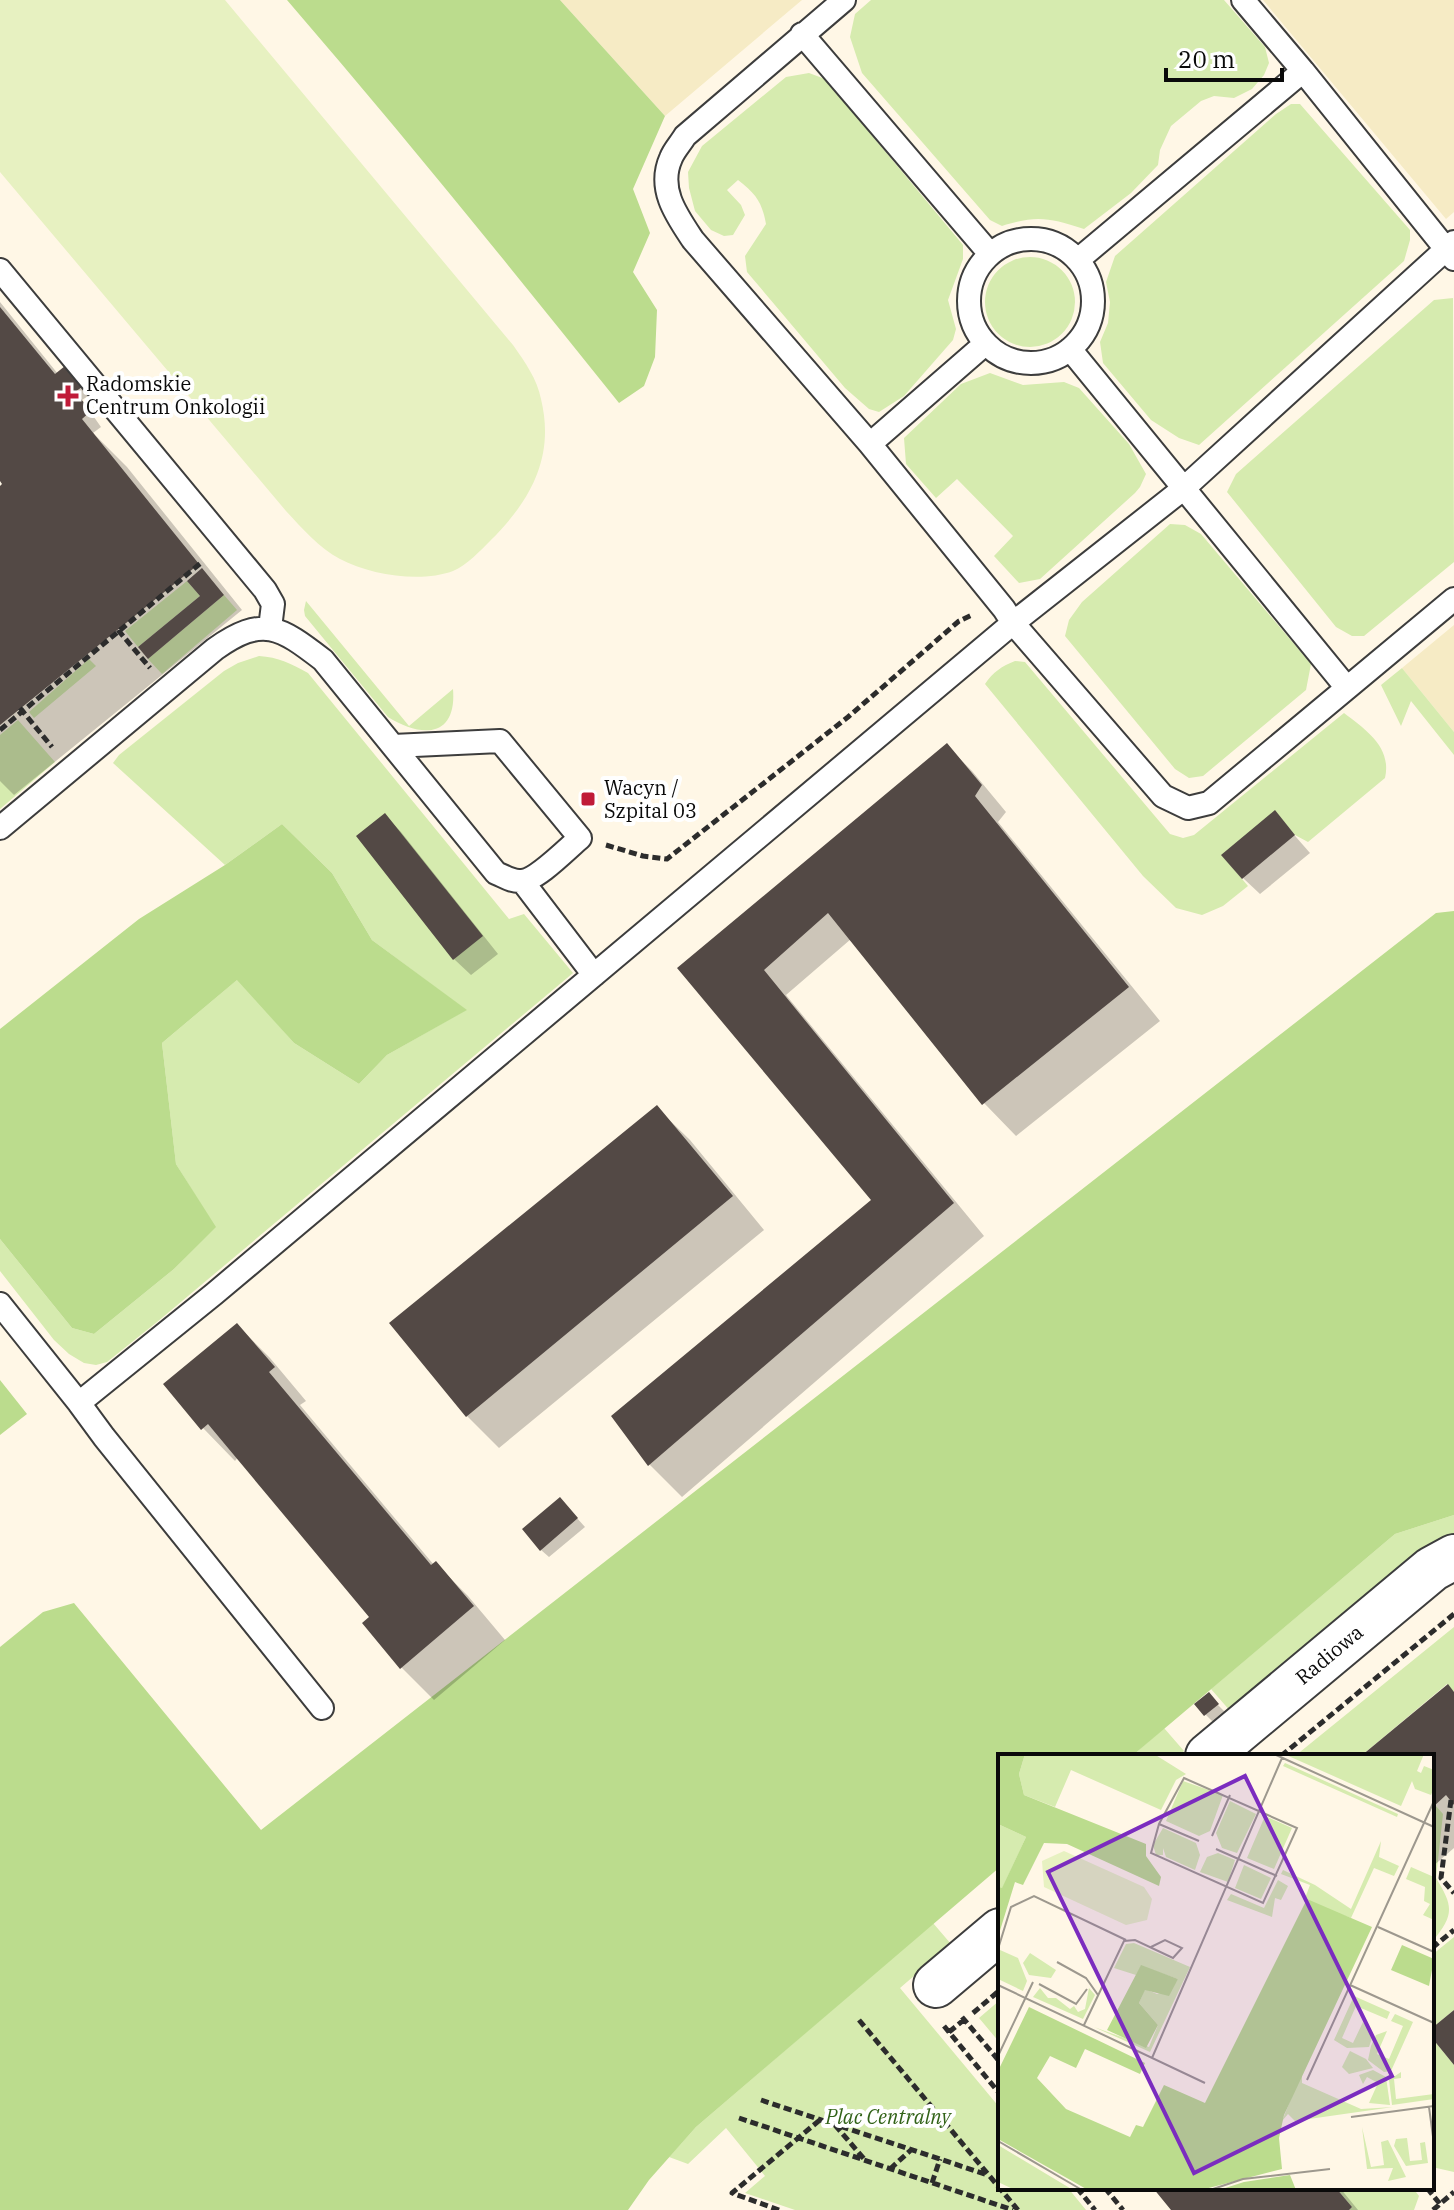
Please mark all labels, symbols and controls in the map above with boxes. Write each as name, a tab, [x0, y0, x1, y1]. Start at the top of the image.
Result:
scale bar	[1166, 32, 1282, 82]
text: 20 m	[1178, 43, 1235, 75]
place label: Radomskie Centrum Onkologii	[86, 370, 265, 420]
marker: Radomskie Centrum Onkologii	[57, 385, 79, 407]
place label: Wacyn / Szpital 03	[604, 774, 697, 824]
marker: Wacyn / Szpital 03	[579, 790, 597, 808]
street label: Radiowa	[1289, 1618, 1369, 1690]
inset map	[998, 1754, 1434, 2190]
park label: Plac Centralny	[824, 2103, 952, 2130]

